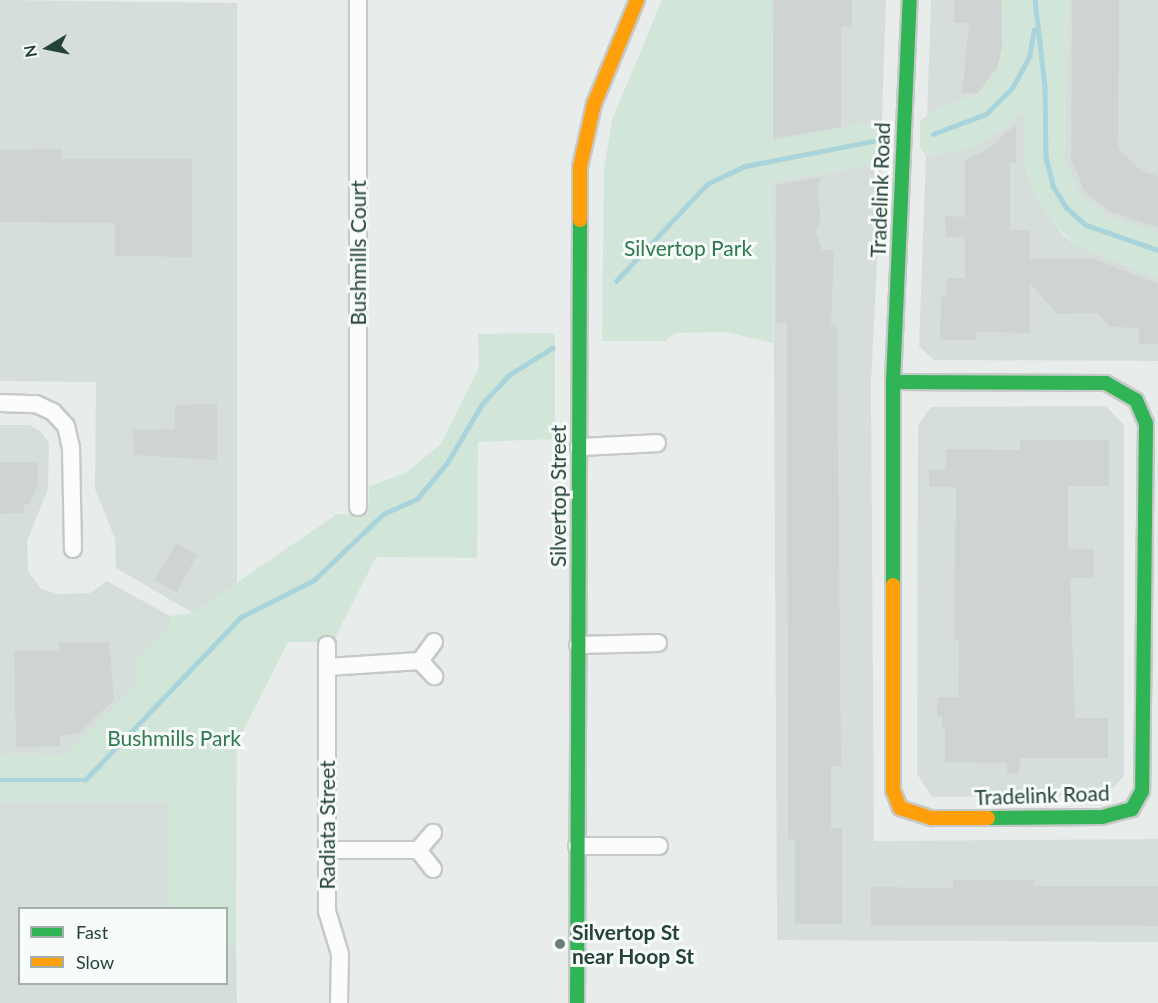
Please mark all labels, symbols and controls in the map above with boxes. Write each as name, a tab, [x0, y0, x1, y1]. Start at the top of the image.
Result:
north arrow	[18, 18, 78, 78]
text: N	[19, 44, 40, 59]
street label: Tradelink Road	[865, 122, 895, 258]
street label: Bushmills Court	[345, 180, 371, 326]
park label: Silvertop Park	[624, 235, 752, 261]
street label: Silvertop Street	[545, 425, 571, 567]
park label: Bushmills Park	[107, 725, 241, 751]
street label: Radiata Street	[314, 760, 340, 890]
street label: Tradelink Road	[974, 780, 1110, 810]
legend	[18, 907, 228, 985]
place label: Silvertop St near Hoop St	[572, 919, 695, 969]
text: Fast	[76, 921, 108, 943]
marker: Silvertop St near Hoop St	[553, 937, 567, 951]
text: Slow	[76, 951, 114, 973]

